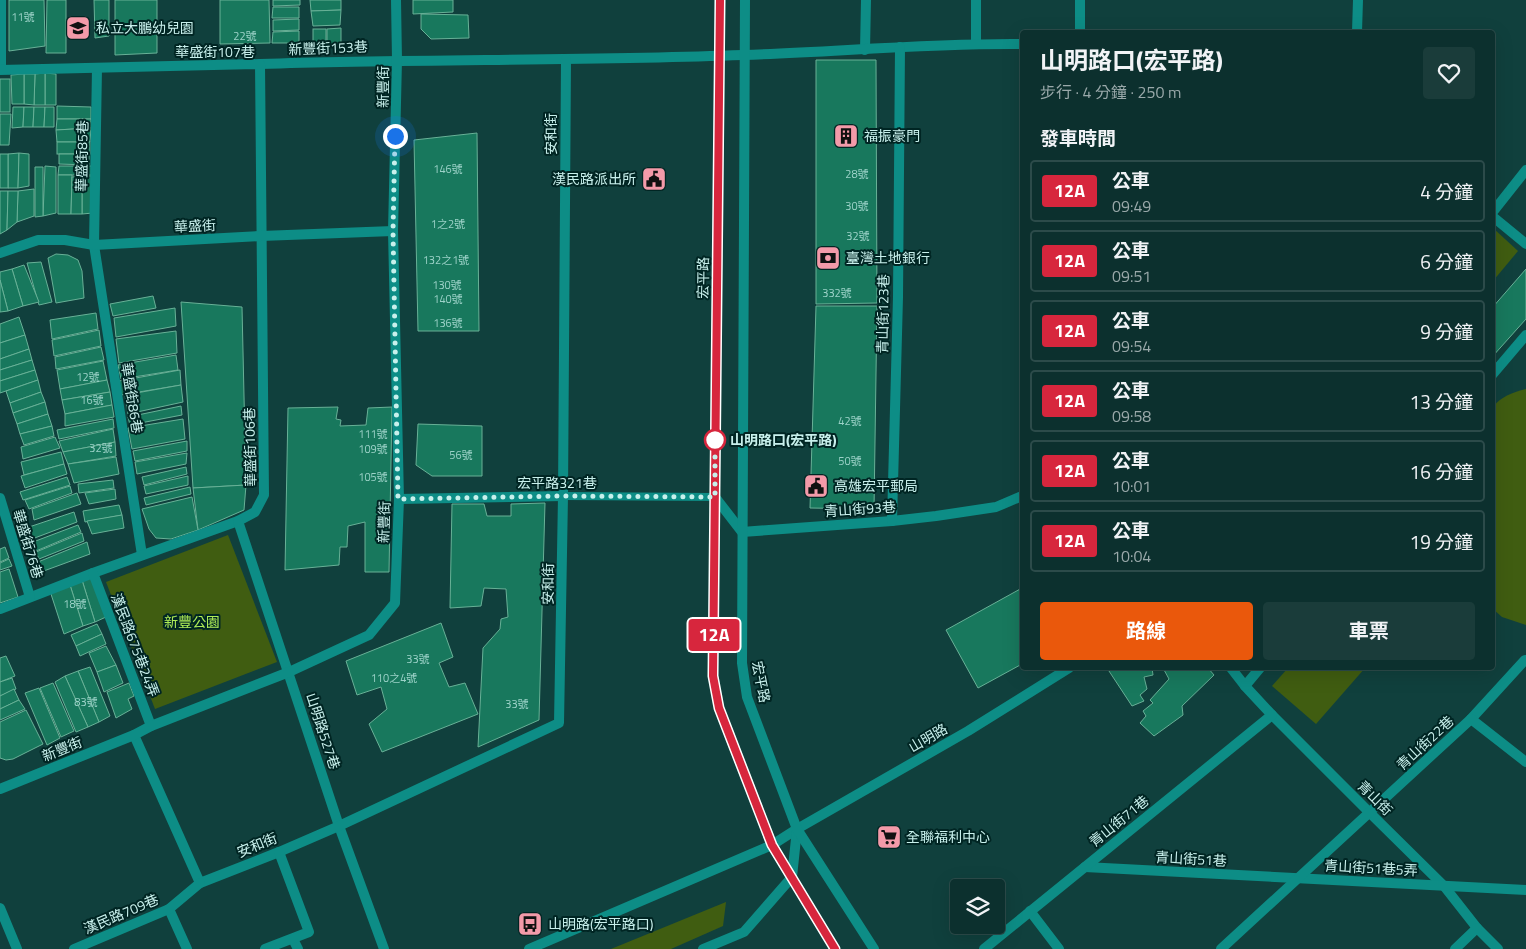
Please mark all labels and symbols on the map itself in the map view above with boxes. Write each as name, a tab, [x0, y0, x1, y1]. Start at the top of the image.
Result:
house number: 11號	[11, 9, 35, 25]
school or university icon: 私立大鵬幼兒園	[65, 15, 91, 41]
place label: 私立大鵬幼兒園	[96, 17, 194, 38]
house number: 22號	[233, 28, 257, 44]
street label: 新豐街153巷	[288, 36, 368, 59]
street label: 華盛街107巷	[175, 41, 255, 62]
street label: 新豐街	[372, 66, 393, 108]
street label: 安和街	[540, 113, 561, 155]
street label: 華盛街85巷	[70, 120, 93, 192]
building icon: 福振豪門	[833, 123, 859, 149]
your location	[383, 124, 408, 149]
place label: 福振豪門	[864, 125, 920, 146]
house number: 146號	[433, 161, 463, 177]
public building icon: 漢民路派出所	[641, 166, 667, 192]
house number: 28號	[845, 166, 869, 182]
place label: 漢民路派出所	[552, 168, 636, 189]
house number: 30號	[845, 198, 869, 214]
street label: 華盛街	[173, 214, 216, 237]
house number: 1之2號	[431, 216, 465, 232]
house number: 32號	[846, 228, 870, 244]
bank icon: 臺灣土地銀行	[815, 245, 841, 271]
place label: 臺灣土地銀行	[846, 247, 930, 268]
house number: 132之1號	[423, 252, 469, 268]
street label: 宏平路	[692, 257, 713, 299]
street label: 青山街123巷	[871, 274, 894, 354]
house number: 130號	[432, 277, 462, 293]
house number: 332號	[822, 285, 852, 301]
house number: 140號	[433, 291, 463, 307]
house number: 136號	[433, 315, 463, 331]
street label: 華盛街86巷	[117, 361, 148, 435]
house number: 12號	[76, 369, 100, 385]
house number: 16號	[80, 392, 104, 408]
street label: 華盛街106巷	[238, 407, 261, 487]
house number: 42號	[838, 413, 862, 429]
house number: 111號	[358, 426, 388, 442]
marker: 山明路口(宏平路)	[704, 429, 726, 451]
place label: 山明路口(宏平路)	[730, 429, 837, 450]
house number: 32號	[89, 440, 113, 456]
house number: 109號	[358, 441, 388, 457]
house number: 56號	[449, 447, 473, 463]
house number: 50號	[838, 453, 862, 469]
house number: 105號	[358, 469, 388, 485]
street label: 宏平路321巷	[517, 472, 597, 493]
public building icon: 高雄宏平郵局	[803, 473, 829, 499]
place label: 高雄宏平郵局	[834, 475, 918, 496]
street label: 青山街93巷	[823, 496, 896, 521]
street label: 新豐街	[372, 501, 395, 543]
street label: 華盛街76巷	[8, 507, 49, 581]
street label: 安和街	[537, 563, 558, 605]
street label: 漢民路675巷24弄	[106, 590, 165, 700]
house number: 18號	[63, 596, 87, 612]
park label: 新豐公園	[164, 611, 220, 632]
line badge: 12A	[685, 619, 743, 651]
house number: 33號	[406, 651, 430, 667]
street label: 宏平路	[747, 659, 776, 705]
house number: 110之4號	[371, 670, 417, 686]
street label: 山明路527巷	[301, 690, 346, 772]
house number: 83號	[74, 694, 98, 710]
house number: 33號	[505, 696, 529, 712]
street label: 青山街22巷	[1391, 711, 1458, 775]
street label: 山明路	[904, 718, 951, 757]
street label: 新豐街	[38, 731, 85, 766]
street label: 青山街	[1353, 775, 1398, 820]
street label: 青山街71巷	[1084, 790, 1153, 851]
supermarket icon: 全聯福利中心	[876, 824, 902, 850]
place label: 全聯福利中心	[906, 826, 990, 847]
street label: 安和街	[233, 827, 280, 862]
street label: 青山街51巷	[1155, 846, 1227, 871]
street label: 青山街51巷5弄	[1324, 855, 1418, 880]
street label: 漢民路709巷	[80, 888, 162, 939]
bus stop icon: 山明路(宏平路口)	[517, 911, 543, 937]
place label: 山明路(宏平路口)	[548, 913, 653, 934]

